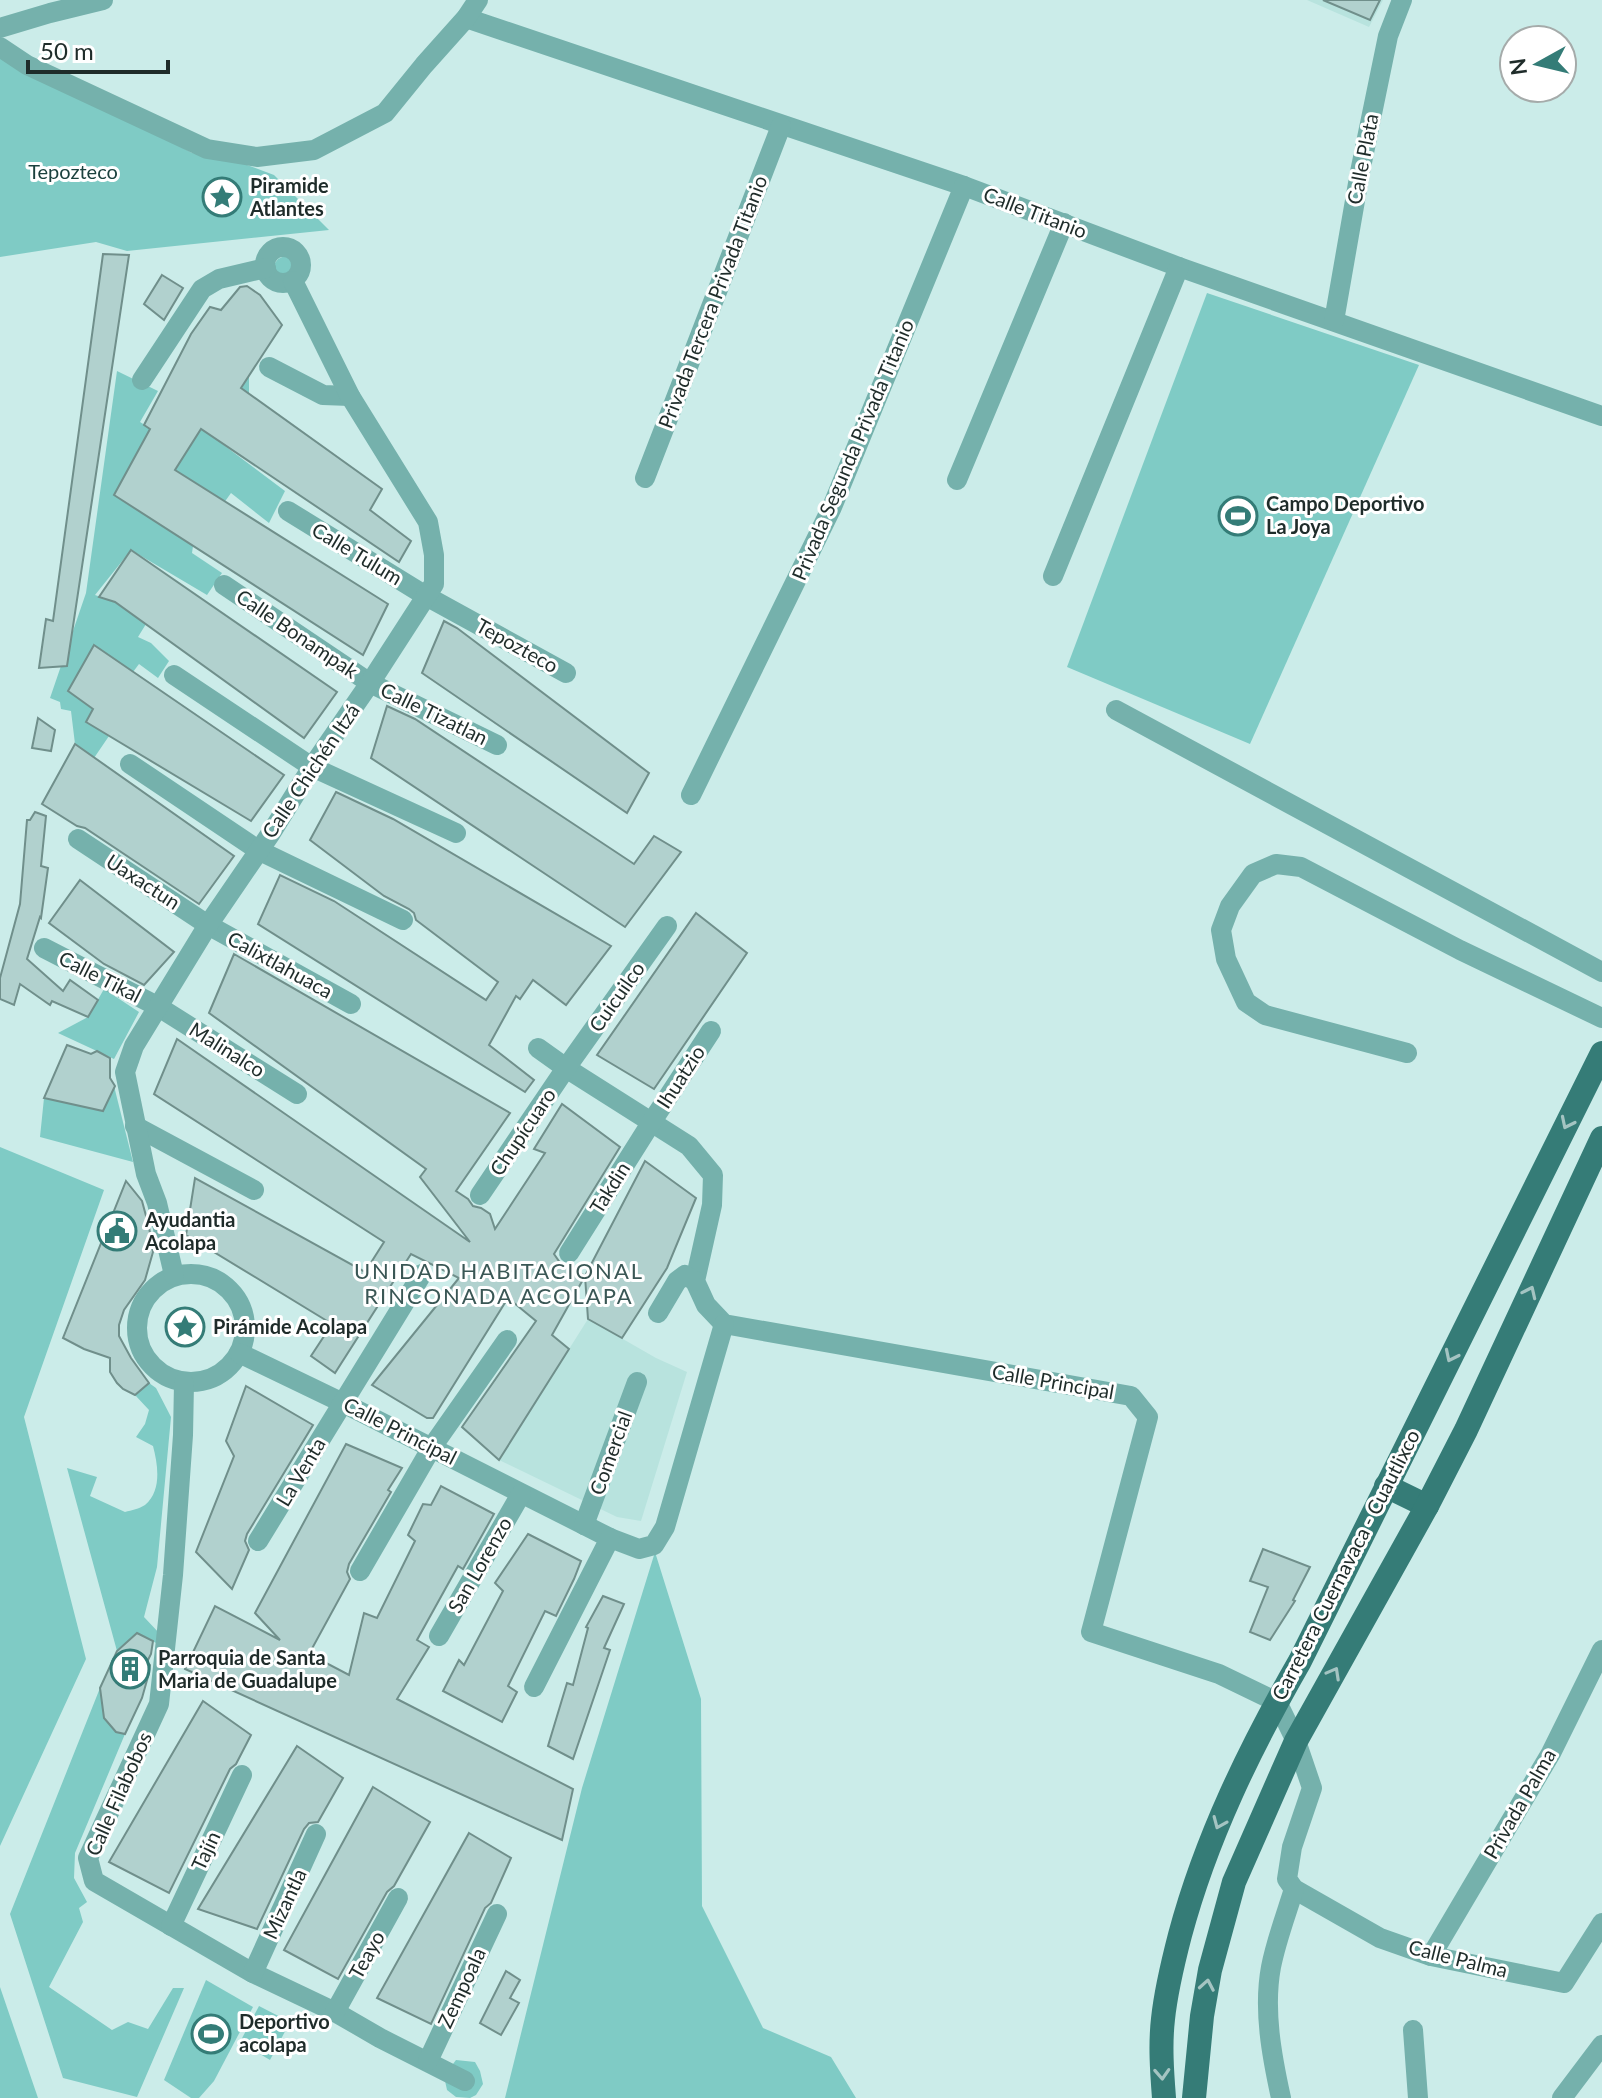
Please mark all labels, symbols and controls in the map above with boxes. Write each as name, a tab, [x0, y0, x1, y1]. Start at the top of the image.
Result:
scale bar	[28, 24, 168, 74]
north arrow	[1498, 24, 1578, 104]
text: 50 m	[40, 36, 94, 65]
text: N	[1503, 57, 1532, 77]
street label: Calle Plata	[1341, 111, 1383, 206]
park label: Tepozteco	[28, 159, 118, 183]
street label: Privada Tercera Privada Titanio	[653, 172, 771, 432]
place label: Piramide Atlantes	[249, 173, 329, 220]
place icon: Piramide Atlantes	[201, 176, 243, 218]
street label: Calle Titanio	[980, 181, 1090, 243]
street label: Privada Segunda Privada Titanio	[786, 316, 918, 584]
place label: Campo Deportivo La Joya	[1266, 491, 1425, 538]
sports icon: Campo Deportivo La Joya	[1217, 495, 1259, 537]
street label: Calle Tulum	[308, 517, 407, 589]
street label: Calle Bonampak	[232, 584, 364, 683]
street label: Tepozteco	[472, 613, 563, 677]
street label: Calle Tizatlan	[377, 677, 492, 749]
street label: Calle Chichén Itzá	[256, 699, 364, 842]
street label: Uaxactun	[102, 848, 185, 914]
street label: Calixtlahuaca	[224, 925, 337, 1003]
street label: Calle Tikal	[55, 945, 146, 1007]
street label: Cuicuilco	[583, 957, 649, 1036]
street label: Malinalco	[185, 1017, 270, 1082]
street label: Ihuatzio	[651, 1041, 709, 1112]
street label: Chupícuaro	[484, 1083, 560, 1180]
one-way arrow	[1561, 1115, 1577, 1130]
street label: Takdin	[584, 1157, 634, 1218]
place label: Ayudantia Acolapa	[144, 1207, 235, 1254]
public building icon: Ayudantia Acolapa	[96, 1210, 138, 1252]
district label: UNIDAD HABITACIONAL RINCONADA ACOLAPA	[354, 1257, 644, 1309]
one-way arrow	[1520, 1286, 1536, 1301]
place icon: Pirámide Acolapa	[164, 1306, 206, 1348]
place label: Pirámide Acolapa	[213, 1314, 367, 1338]
one-way arrow	[1446, 1347, 1461, 1362]
street label: Calle Principal	[990, 1358, 1116, 1404]
street label: Calle Principal	[340, 1391, 461, 1469]
street label: Comercial	[584, 1407, 636, 1498]
street label: Carretera Cuernavaca - Cuautlixco	[1266, 1425, 1424, 1704]
street label: La Venta	[270, 1433, 330, 1510]
street label: San Lorenzo	[442, 1512, 516, 1617]
place label: Parroquia de Santa Maria de Guadalupe	[158, 1645, 337, 1692]
building icon: Parroquia de Santa Maria de Guadalupe	[109, 1648, 151, 1690]
one-way arrow	[1324, 1667, 1340, 1682]
street label: Calle Filabobos	[80, 1728, 156, 1859]
street label: Privada Palma	[1478, 1744, 1560, 1863]
one-way arrow	[1212, 1814, 1228, 1829]
street label: Tajín	[186, 1827, 224, 1874]
street label: Mizantla	[257, 1864, 311, 1943]
street label: Teayo	[343, 1926, 389, 1983]
street label: Calle Palma	[1406, 1934, 1510, 1982]
street label: Zempoala	[432, 1944, 490, 2031]
one-way arrow	[1198, 1978, 1215, 1992]
place label: Deportivo acolapa	[239, 2009, 330, 2056]
sports icon: Deportivo acolapa	[190, 2013, 232, 2055]
one-way arrow	[1154, 2068, 1171, 2081]

